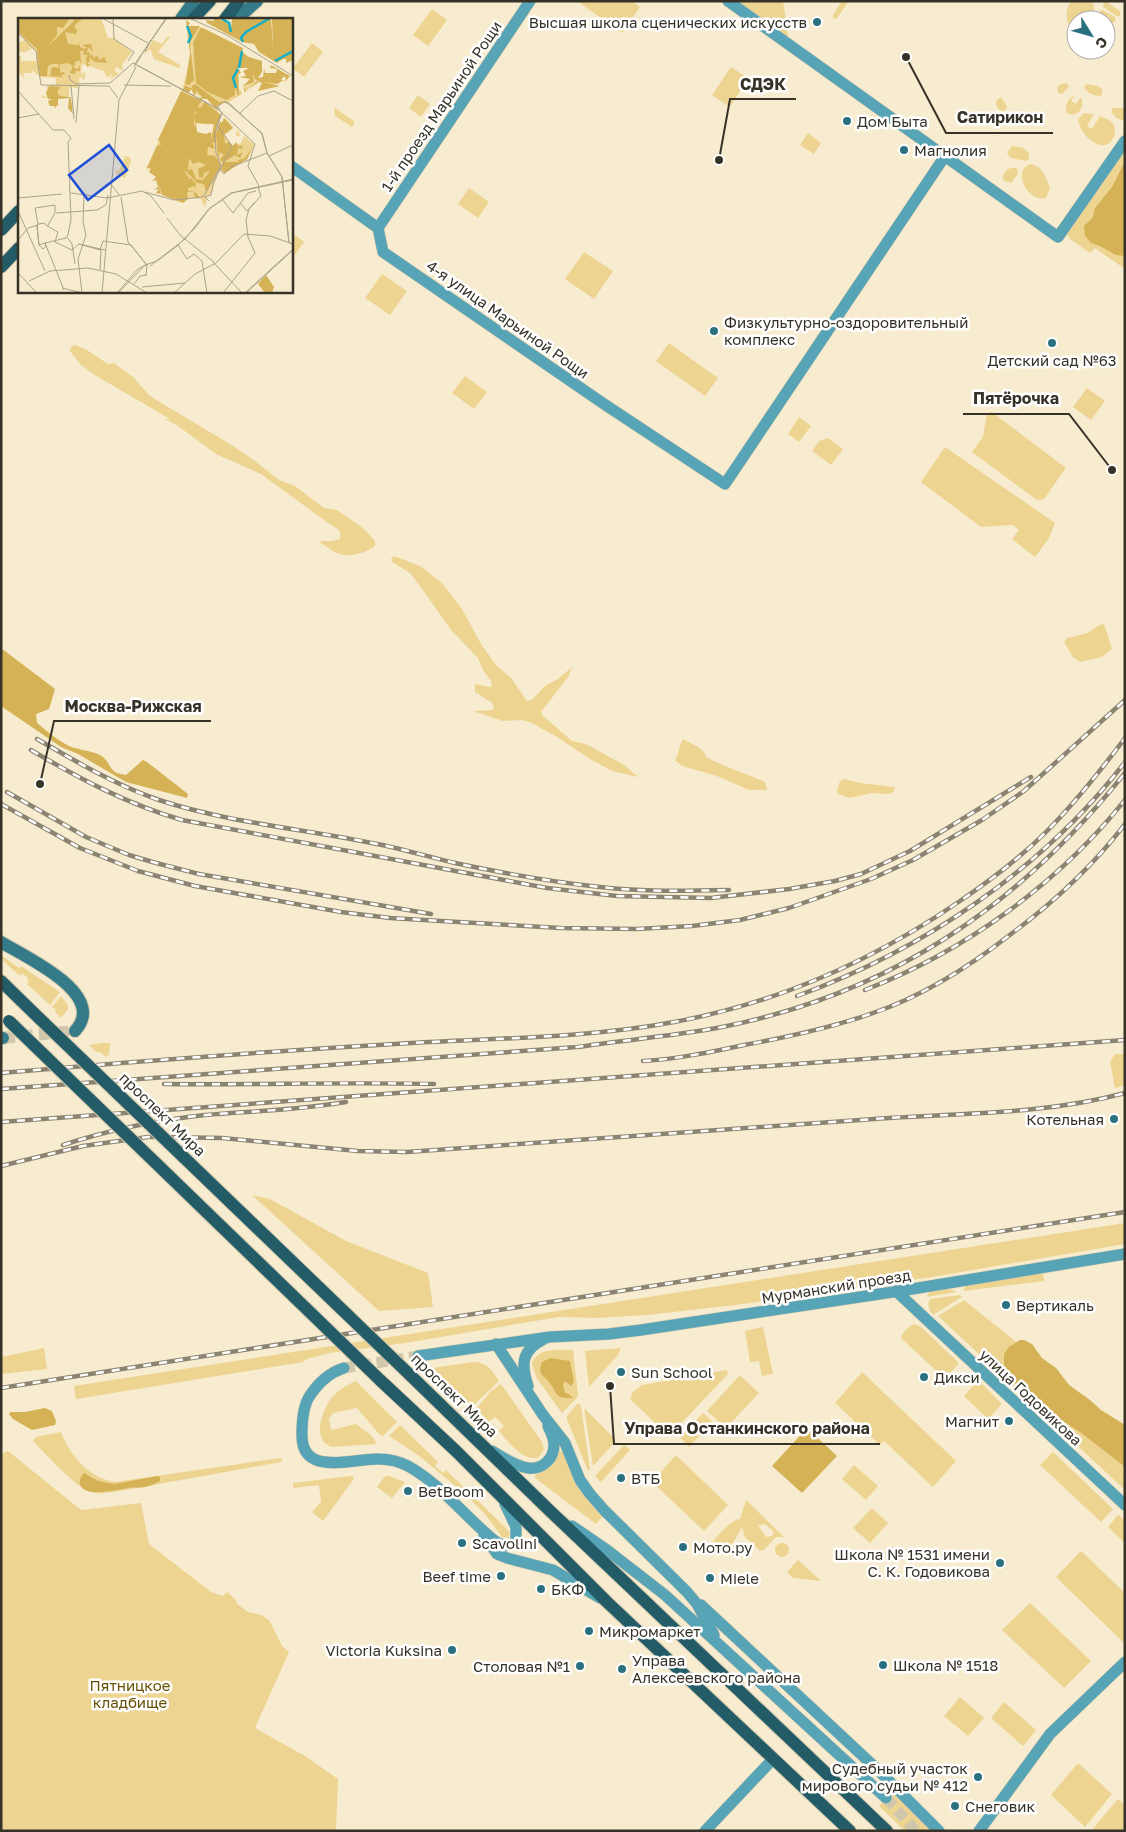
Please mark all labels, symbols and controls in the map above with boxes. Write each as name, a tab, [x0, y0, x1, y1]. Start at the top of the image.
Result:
north arrow	[1066, 10, 1116, 60]
place label: Высшая школа сценических искусств	[529, 13, 807, 31]
marker: Высшая школа сценических искусств	[811, 16, 823, 28]
street label: 1-й проезд Марьиной Рощи	[377, 17, 505, 195]
inset map	[18, 18, 292, 292]
text: С	[1092, 34, 1112, 52]
callout: СДЭК	[730, 68, 796, 99]
text: СДЭК	[740, 74, 786, 94]
callout: Сатирикон	[946, 102, 1053, 133]
text: Сатирикон	[957, 107, 1043, 127]
place label: Дом Быта	[857, 112, 928, 130]
marker: Дом Быта	[841, 115, 853, 127]
place label: Магнолия	[914, 141, 987, 159]
marker: Магнолия	[898, 144, 910, 156]
street label: 4-я улица Марьиной Рощи	[423, 256, 593, 382]
place label: Физкультурно-оздоровительный комплекс	[724, 313, 968, 348]
marker: Физкультурно-оздоровительный комплекс	[708, 325, 720, 337]
marker: Детский сад №63	[1046, 337, 1058, 349]
place label: Детский сад №63	[987, 351, 1117, 369]
callout: Пятёрочка	[963, 383, 1069, 414]
text: Пятёрочка	[973, 388, 1059, 408]
callout: Москва-Рижская	[54, 690, 211, 721]
text: Москва-Рижская	[64, 696, 202, 716]
street label: проспект Мира	[116, 1068, 210, 1160]
place label: Котельная	[1026, 1110, 1104, 1128]
marker: Котельная	[1108, 1113, 1120, 1125]
street label: Мурманский проезд	[760, 1265, 912, 1307]
place label: Вертикаль	[1016, 1296, 1094, 1314]
marker: Вертикаль	[1000, 1299, 1012, 1311]
street label: улица Годовикова	[976, 1345, 1086, 1449]
street label: проспект Мира	[408, 1349, 502, 1441]
place label: Sun School	[631, 1363, 713, 1381]
marker: Sun School	[615, 1366, 627, 1378]
place label: Дикси	[934, 1368, 980, 1386]
marker: Дикси	[918, 1371, 930, 1383]
place label: Магнит	[945, 1412, 1000, 1430]
callout: Управа Останкинского района	[614, 1413, 880, 1444]
marker: Магнит	[1003, 1415, 1015, 1427]
text: Управа Останкинского района	[624, 1418, 870, 1438]
place label: ВТБ	[631, 1469, 660, 1487]
marker: ВТБ	[615, 1472, 627, 1484]
place label: BetBoom	[418, 1482, 484, 1500]
marker: BetBoom	[402, 1485, 414, 1497]
place label: Scavolini	[472, 1534, 537, 1552]
marker: Scavolini	[456, 1537, 468, 1549]
place label: Мото.ру	[693, 1538, 753, 1556]
marker: Мото.ру	[677, 1541, 689, 1553]
place label: Школа № 1531 имени С. К. Годовикова	[834, 1545, 990, 1580]
marker: Школа № 1531 имени С. К. Годовикова	[994, 1557, 1006, 1569]
place label: Beef time	[422, 1567, 491, 1585]
place label: Miele	[720, 1569, 759, 1587]
marker: Beef time	[495, 1570, 507, 1582]
marker: Miele	[704, 1572, 716, 1584]
place label: БКФ	[551, 1580, 584, 1598]
marker: БКФ	[535, 1583, 547, 1595]
place label: Микромаркет	[599, 1622, 701, 1640]
marker: Микромаркет	[583, 1625, 595, 1637]
place label: Victoria Kuksina	[325, 1641, 442, 1659]
marker: Victoria Kuksina	[446, 1644, 458, 1656]
place label: Управа Алексеевского района	[632, 1651, 801, 1686]
place label: Школа № 1518	[893, 1656, 998, 1674]
place label: Столовая №1	[473, 1657, 570, 1675]
marker: Школа № 1518	[877, 1659, 889, 1671]
marker: Столовая №1	[574, 1660, 586, 1672]
marker: Управа Алексеевского района	[616, 1663, 628, 1675]
park label: Пятницкое кладбище	[90, 1676, 171, 1711]
place label: Судебный участок мирового судьи № 412	[802, 1759, 968, 1794]
marker: Судебный участок мирового судьи № 412	[972, 1771, 984, 1783]
place label: Снеговик	[965, 1797, 1035, 1815]
marker: Снеговик	[949, 1800, 961, 1812]

